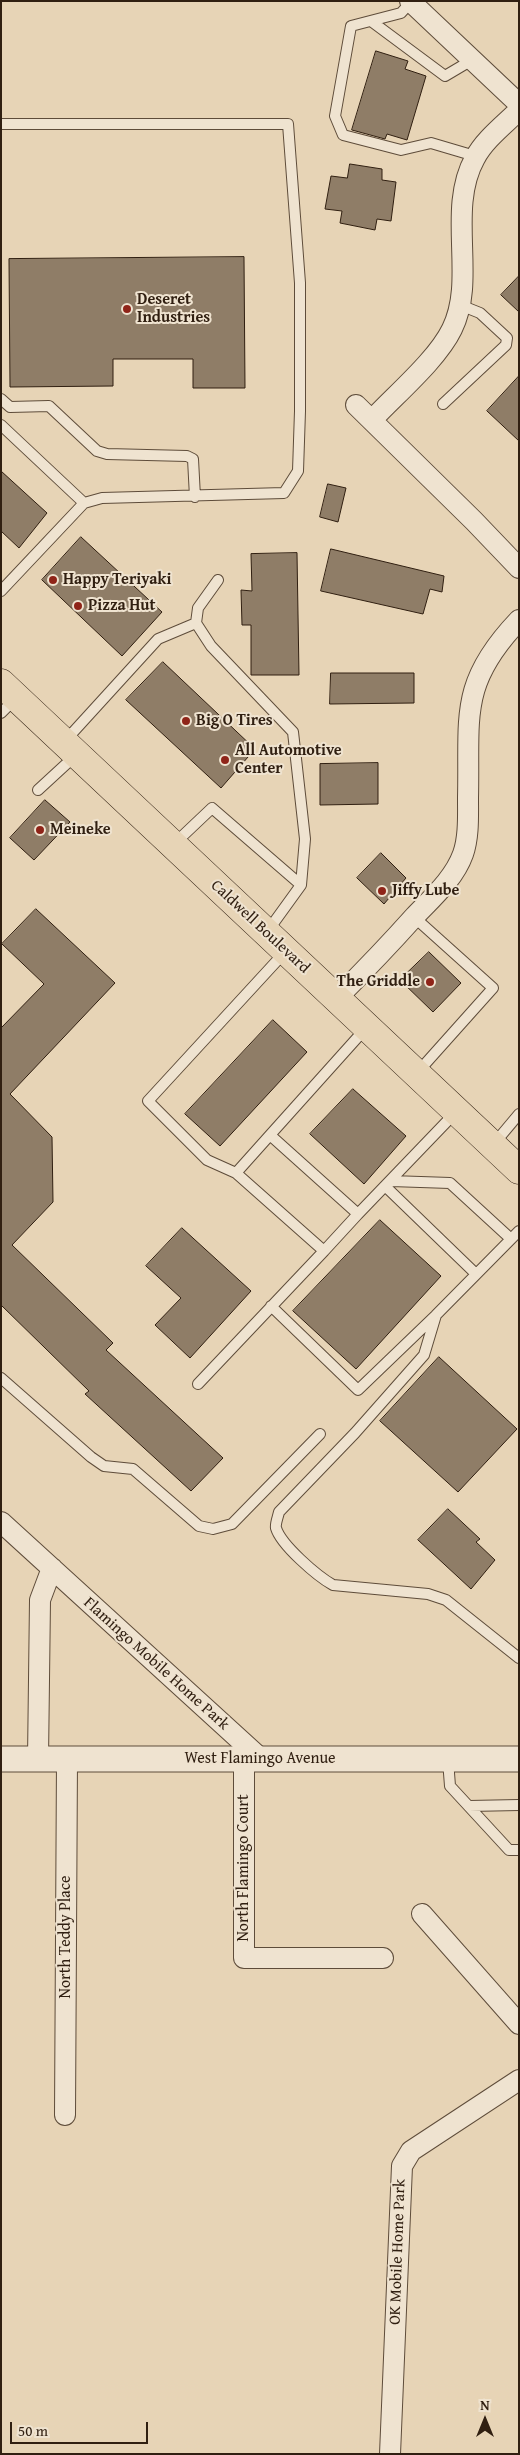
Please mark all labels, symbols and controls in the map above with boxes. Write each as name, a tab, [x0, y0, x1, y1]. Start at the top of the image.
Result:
place label: Deseret Industries	[137, 290, 210, 328]
marker: Deseret Industries	[121, 303, 133, 315]
place label: Happy Teriyaki	[63, 570, 171, 590]
marker: Happy Teriyaki	[47, 574, 59, 586]
place label: Pizza Hut	[88, 596, 156, 616]
marker: Pizza Hut	[72, 600, 84, 612]
place label: Big O Tires	[196, 711, 273, 731]
marker: Big O Tires	[180, 715, 192, 727]
place label: All Automotive Center	[235, 741, 342, 779]
marker: All Automotive Center	[219, 754, 231, 766]
place label: Meineke	[50, 820, 111, 840]
marker: Meineke	[34, 824, 46, 836]
street label: Caldwell Boulevard	[206, 876, 314, 978]
place label: Jiffy Lube	[392, 881, 459, 901]
marker: Jiffy Lube	[376, 885, 388, 897]
place label: The Griddle	[337, 972, 420, 992]
marker: The Griddle	[424, 976, 436, 988]
street label: Flamingo Mobile Home Park	[79, 1593, 233, 1735]
street label: West Flamingo Avenue	[184, 1749, 336, 1769]
street label: North Flamingo Court	[234, 1794, 254, 1942]
street label: North Teddy Place	[56, 1875, 76, 1999]
street label: OK Mobile Home Park	[386, 2179, 410, 2325]
north arrow	[460, 2395, 510, 2445]
text: N	[480, 2395, 490, 2415]
scale bar	[12, 2412, 150, 2444]
text: 50 m	[18, 2420, 48, 2441]

